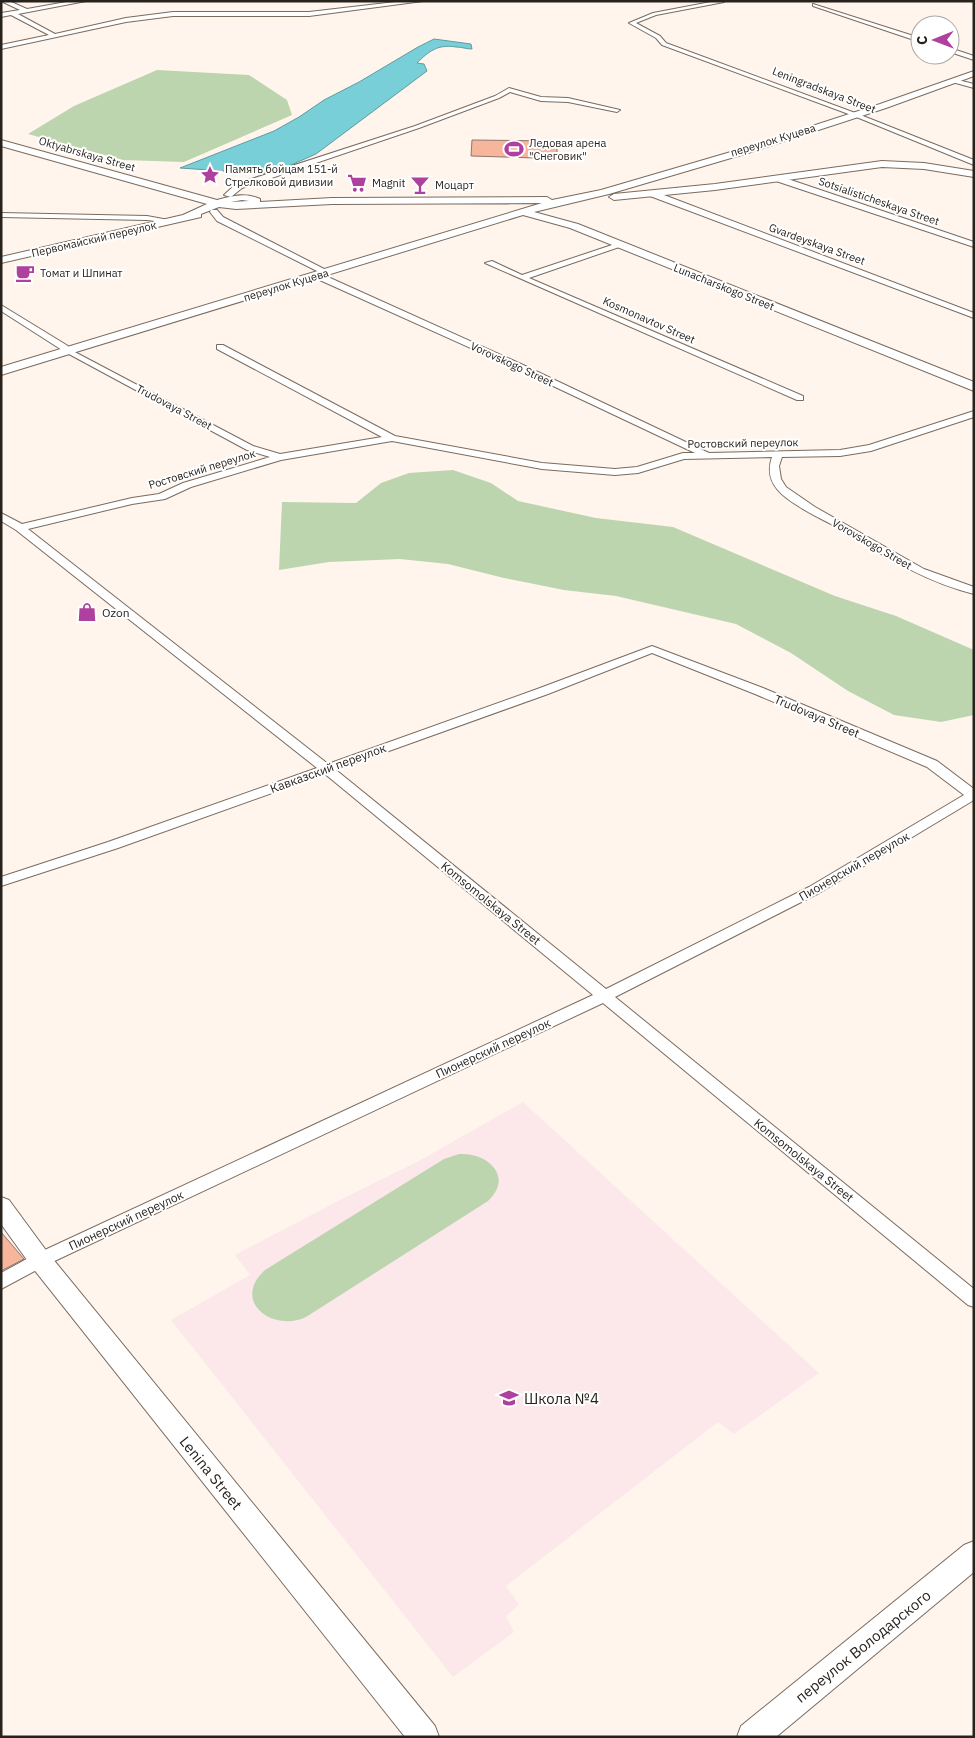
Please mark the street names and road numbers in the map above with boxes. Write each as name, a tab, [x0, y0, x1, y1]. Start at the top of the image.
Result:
street label: Leningradskaya Street	[770, 64, 878, 116]
street label: переулок Куцева	[729, 120, 817, 160]
street label: Oktyabrskaya Street	[37, 134, 137, 175]
street label: Sotsialisticheskaya Street	[817, 174, 941, 228]
street label: Первомайский переулок	[30, 218, 158, 260]
street label: Gvardeyskaya Street	[767, 220, 867, 268]
street label: Lunacharskogo Street	[672, 260, 776, 314]
street label: переулок Куцева	[242, 265, 330, 305]
street label: Kosmonavtov Street	[601, 293, 697, 347]
street label: Vorovskogo Street	[468, 339, 556, 389]
street label: Trudovaya Street	[134, 381, 214, 433]
street label: Ростовский переулок	[687, 435, 799, 451]
street label: Ростовский переулок	[147, 446, 257, 492]
street label: Vorovskogo Street	[830, 515, 914, 573]
street label: Trudovaya Street	[772, 691, 862, 741]
street label: Кавказский переулок	[268, 740, 388, 796]
street label: Пионерский переулок	[796, 828, 912, 904]
street label: Komsomolskaya Street	[438, 858, 544, 948]
street label: Пионерский переулок	[433, 1015, 553, 1081]
street label: Komsomolskaya Street	[751, 1115, 857, 1205]
street label: Пионерский переулок	[66, 1187, 186, 1253]
street label: Lenina Street	[176, 1432, 246, 1514]
street label: переулок Володарского	[791, 1585, 935, 1707]

